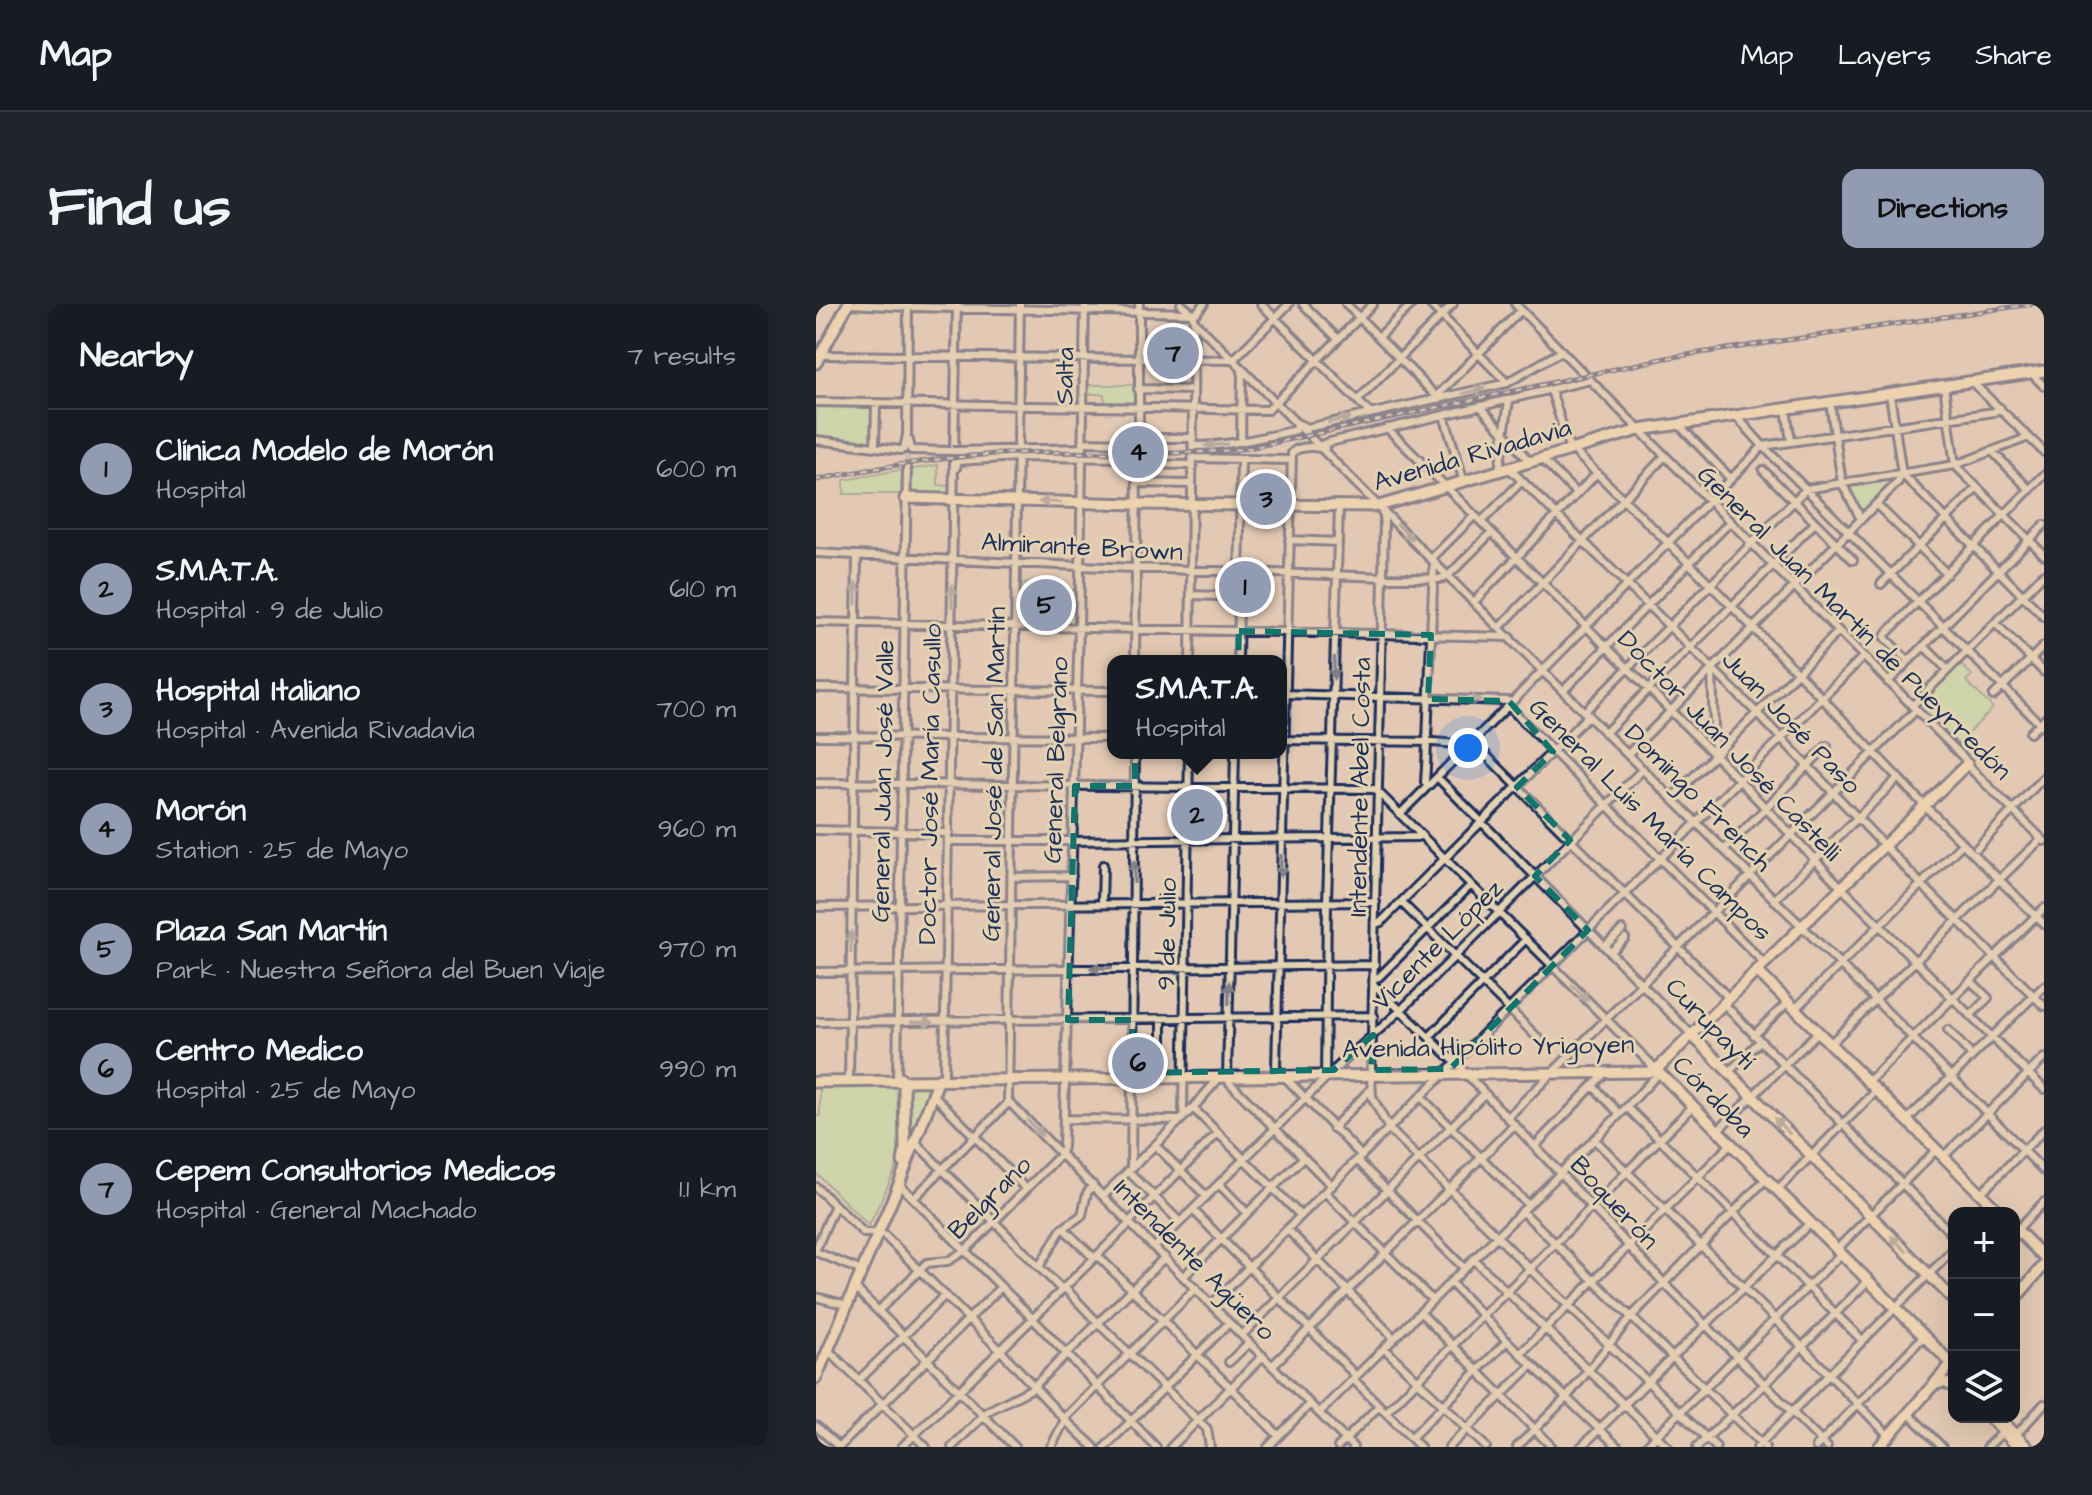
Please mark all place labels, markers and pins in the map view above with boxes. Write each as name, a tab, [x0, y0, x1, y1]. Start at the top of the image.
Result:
pin: 7	[1147, 323, 1199, 383]
pin: 4	[1112, 422, 1164, 482]
pin: 3	[1240, 469, 1292, 529]
pin: 1	[1219, 557, 1271, 617]
pin: 5	[1020, 575, 1072, 635]
pin: 2	[1171, 785, 1223, 845]
pin: 6	[1112, 1033, 1164, 1093]

